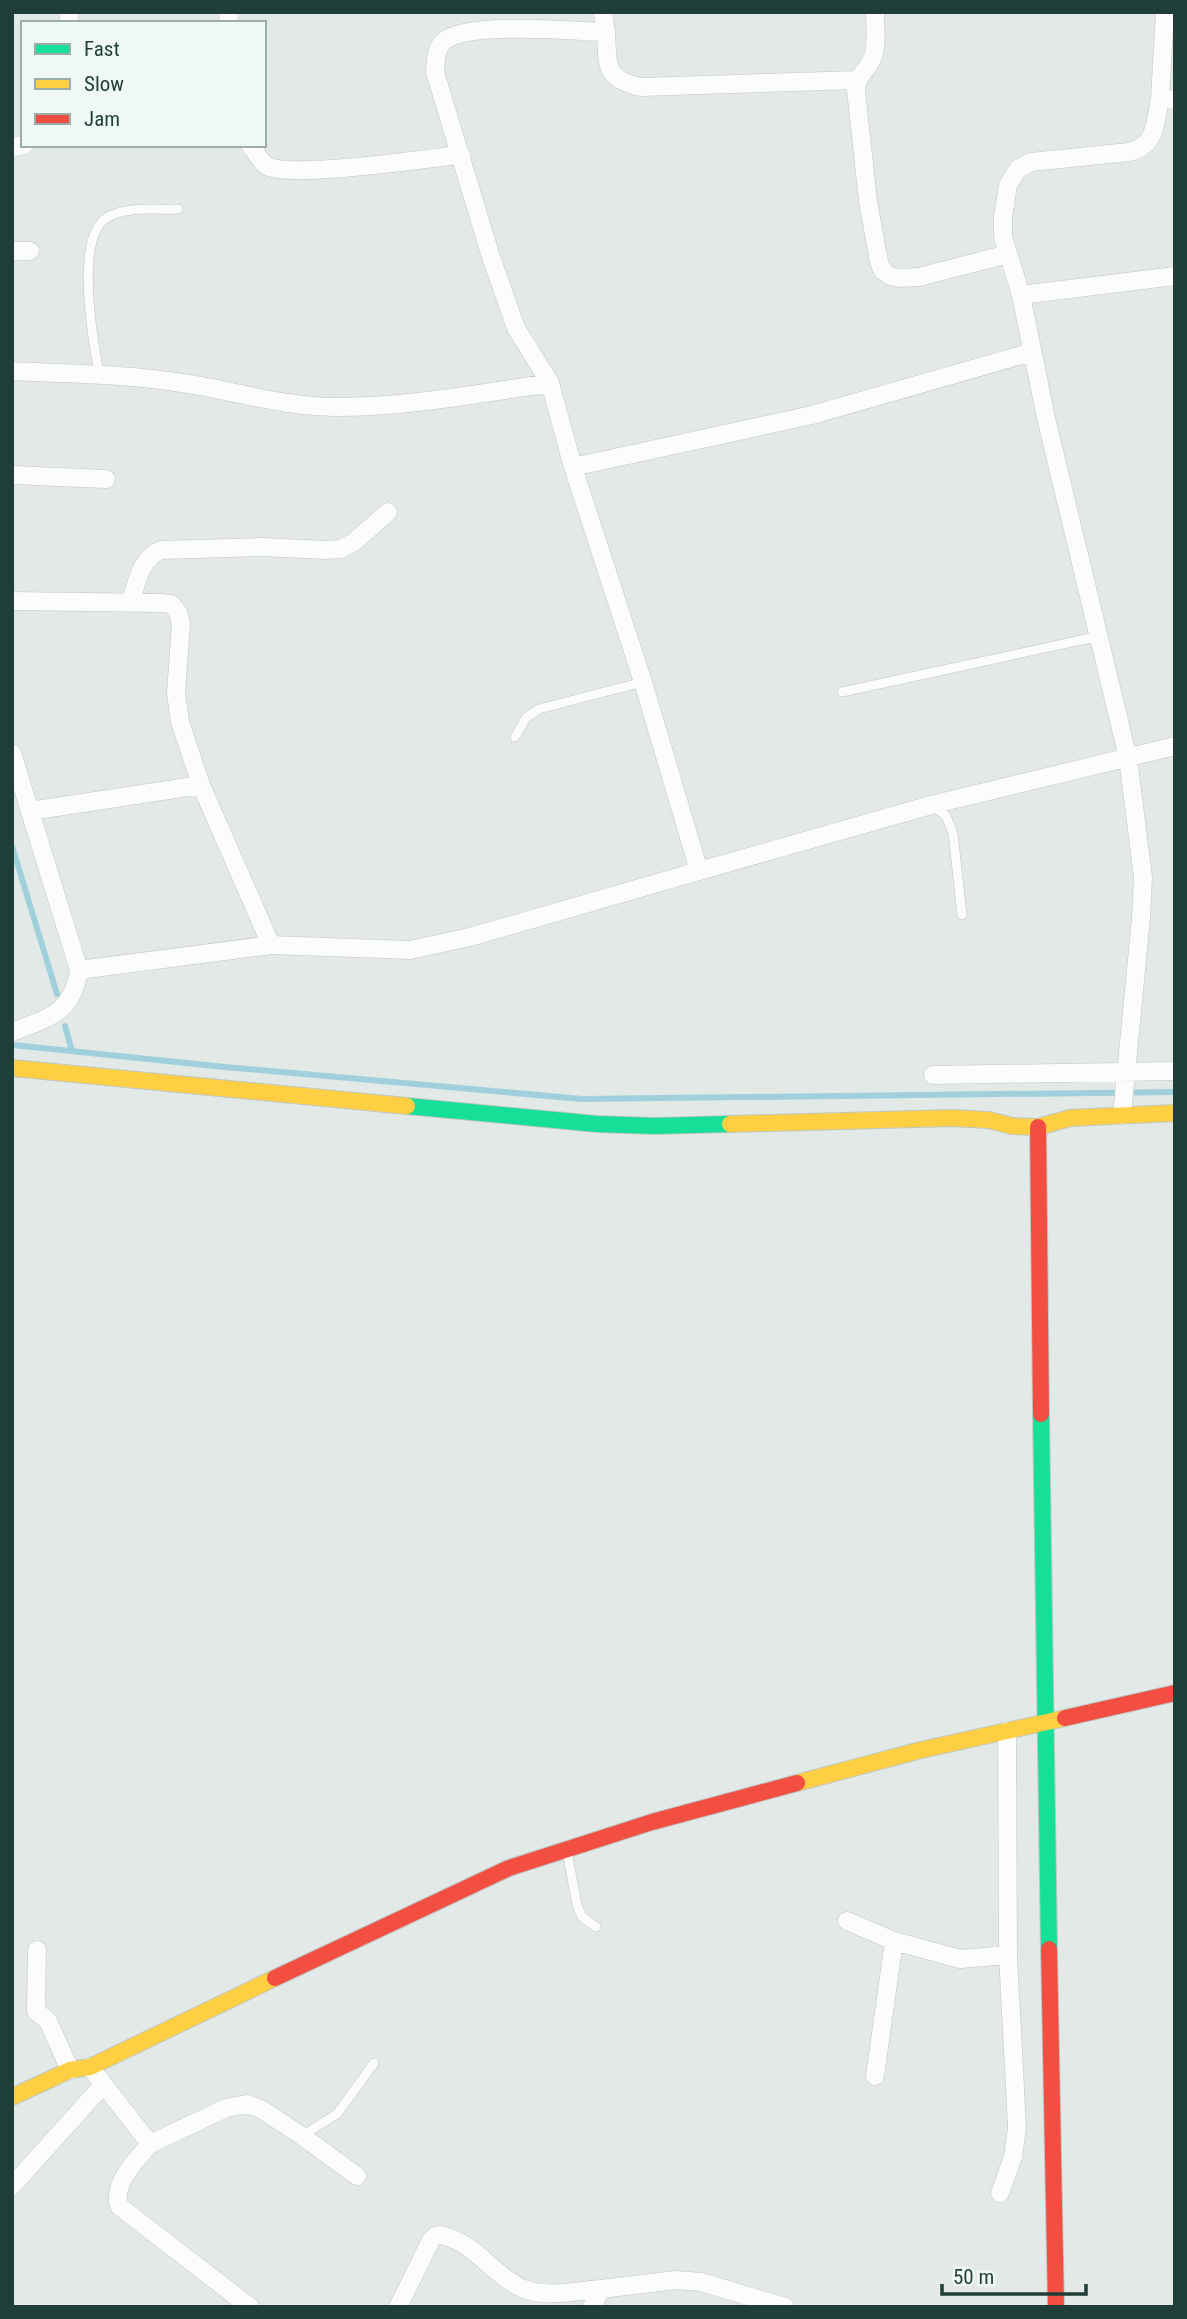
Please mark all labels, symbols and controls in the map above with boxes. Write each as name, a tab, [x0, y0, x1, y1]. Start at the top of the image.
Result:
legend	[21, 21, 266, 147]
text: Fast	[84, 37, 120, 61]
text: Slow	[84, 72, 124, 96]
text: Jam	[84, 107, 120, 131]
scale bar	[942, 2252, 1086, 2296]
text: 50 m	[953, 2265, 994, 2289]

